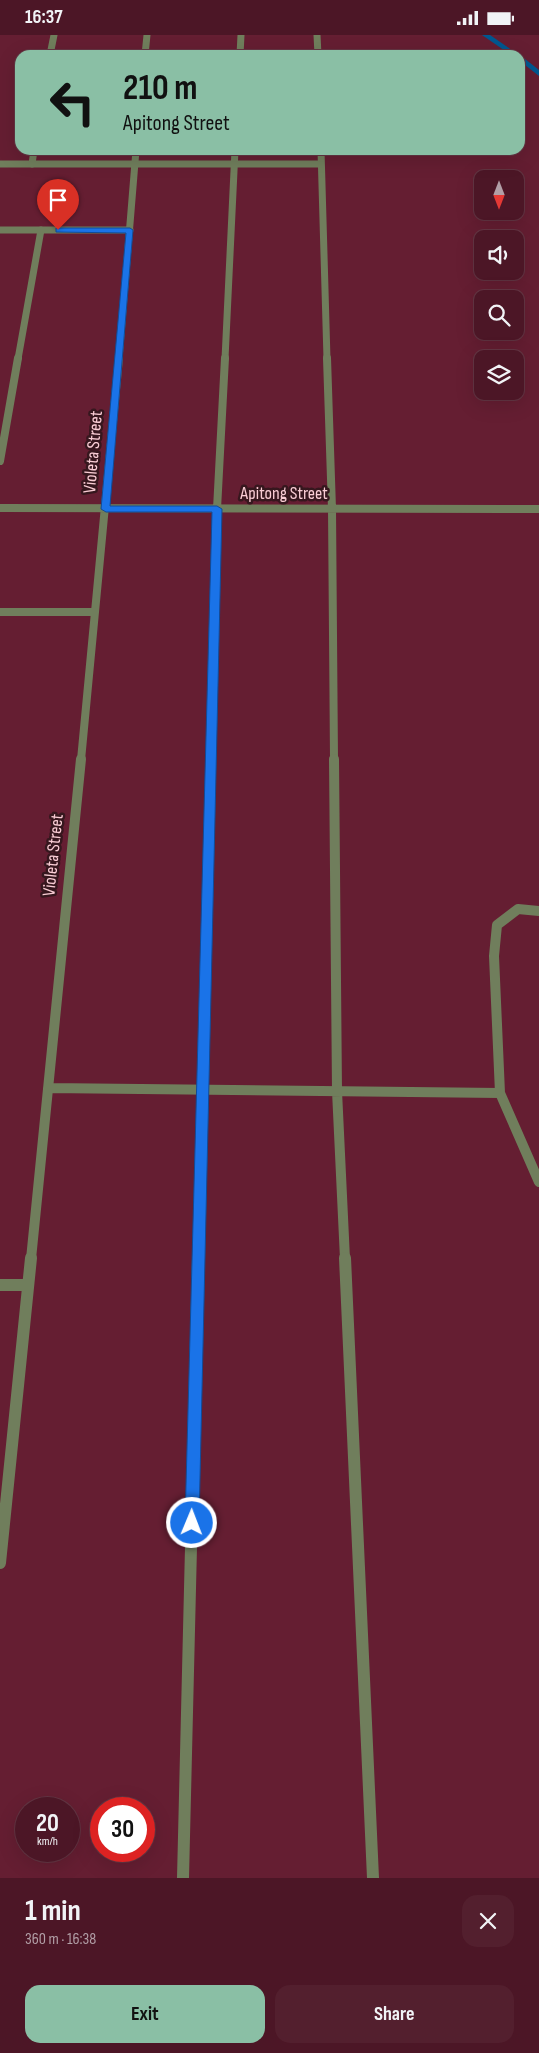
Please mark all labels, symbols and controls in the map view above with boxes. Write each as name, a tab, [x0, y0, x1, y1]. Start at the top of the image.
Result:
text: 16:37	[25, 6, 62, 29]
text: 210 m	[123, 67, 197, 110]
icon: left	[40, 70, 105, 135]
text: Apitong Street	[123, 110, 230, 137]
north arrow	[474, 170, 524, 220]
map controls	[474, 170, 524, 400]
pin	[37, 179, 79, 230]
icon: arrive	[44, 186, 72, 214]
button: sound	[474, 230, 524, 280]
button: search	[474, 290, 524, 340]
button: layers	[474, 350, 524, 400]
street label: Violeta Street	[79, 409, 107, 494]
street label: Apitong Street	[239, 483, 328, 504]
street label: Violeta Street	[38, 812, 68, 897]
position arrow	[165, 1496, 217, 1548]
speed limit sign: 30	[90, 1797, 155, 1862]
text: 20	[36, 1808, 59, 1839]
text: km/h	[37, 1834, 58, 1849]
text: 1 min	[25, 1893, 81, 1929]
button: close	[462, 1895, 514, 1947]
text: 360 m · 16:38	[25, 1930, 96, 1949]
button: Exit	[25, 1985, 265, 2043]
button: Share	[275, 1985, 514, 2043]

